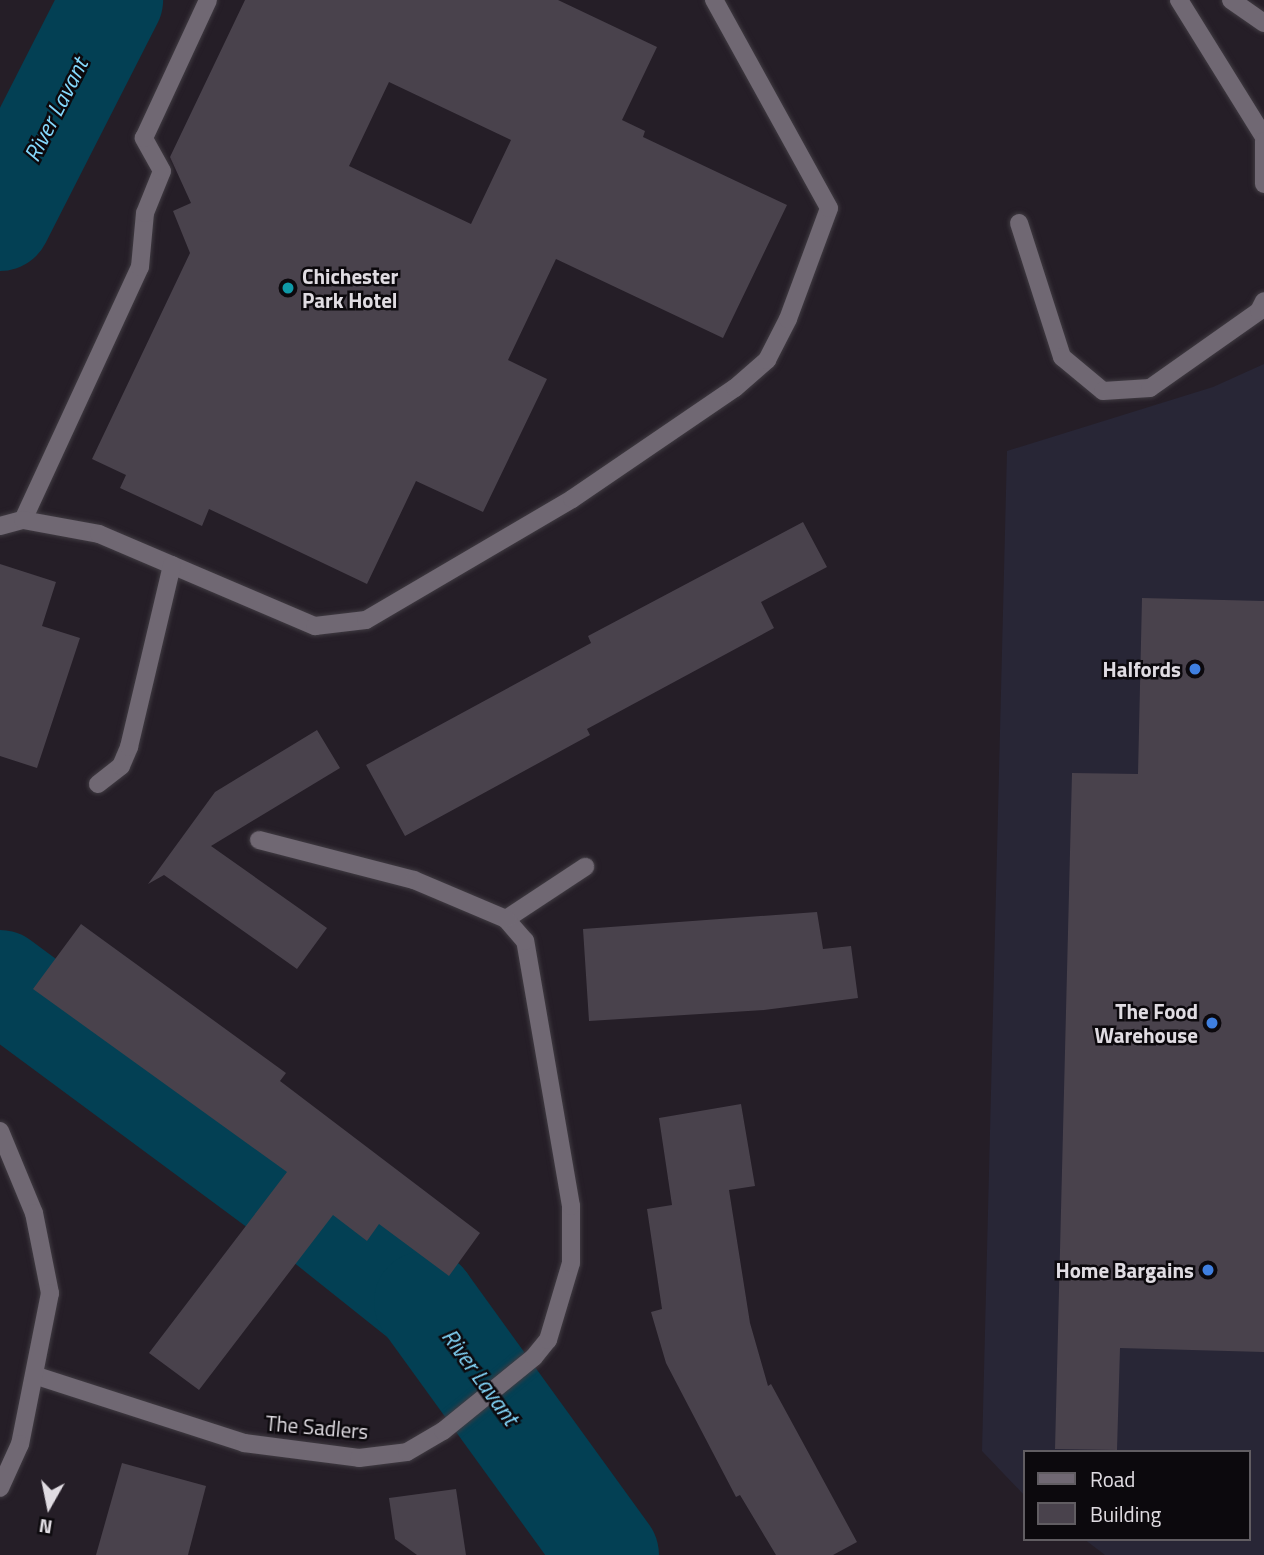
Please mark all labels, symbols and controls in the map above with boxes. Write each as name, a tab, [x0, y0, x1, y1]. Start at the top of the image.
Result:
water label: River Lavant	[18, 54, 94, 166]
place label: Chichester Park Hotel	[302, 263, 398, 313]
marker: Chichester Park Hotel	[280, 280, 296, 296]
place label: Halfords	[1103, 656, 1181, 682]
marker: Halfords	[1187, 661, 1203, 677]
place label: The Food Warehouse	[1095, 998, 1198, 1048]
marker: The Food Warehouse	[1204, 1015, 1220, 1031]
place label: Home Bargains	[1056, 1257, 1194, 1283]
marker: Home Bargains	[1200, 1262, 1216, 1278]
water label: River Lavant	[436, 1323, 524, 1431]
street label: The Sadlers	[265, 1410, 369, 1444]
legend	[1023, 1450, 1250, 1541]
text: Road	[1090, 1463, 1135, 1495]
north arrow	[14, 1471, 84, 1541]
text: Building	[1090, 1498, 1161, 1530]
text: N	[37, 1512, 54, 1543]

